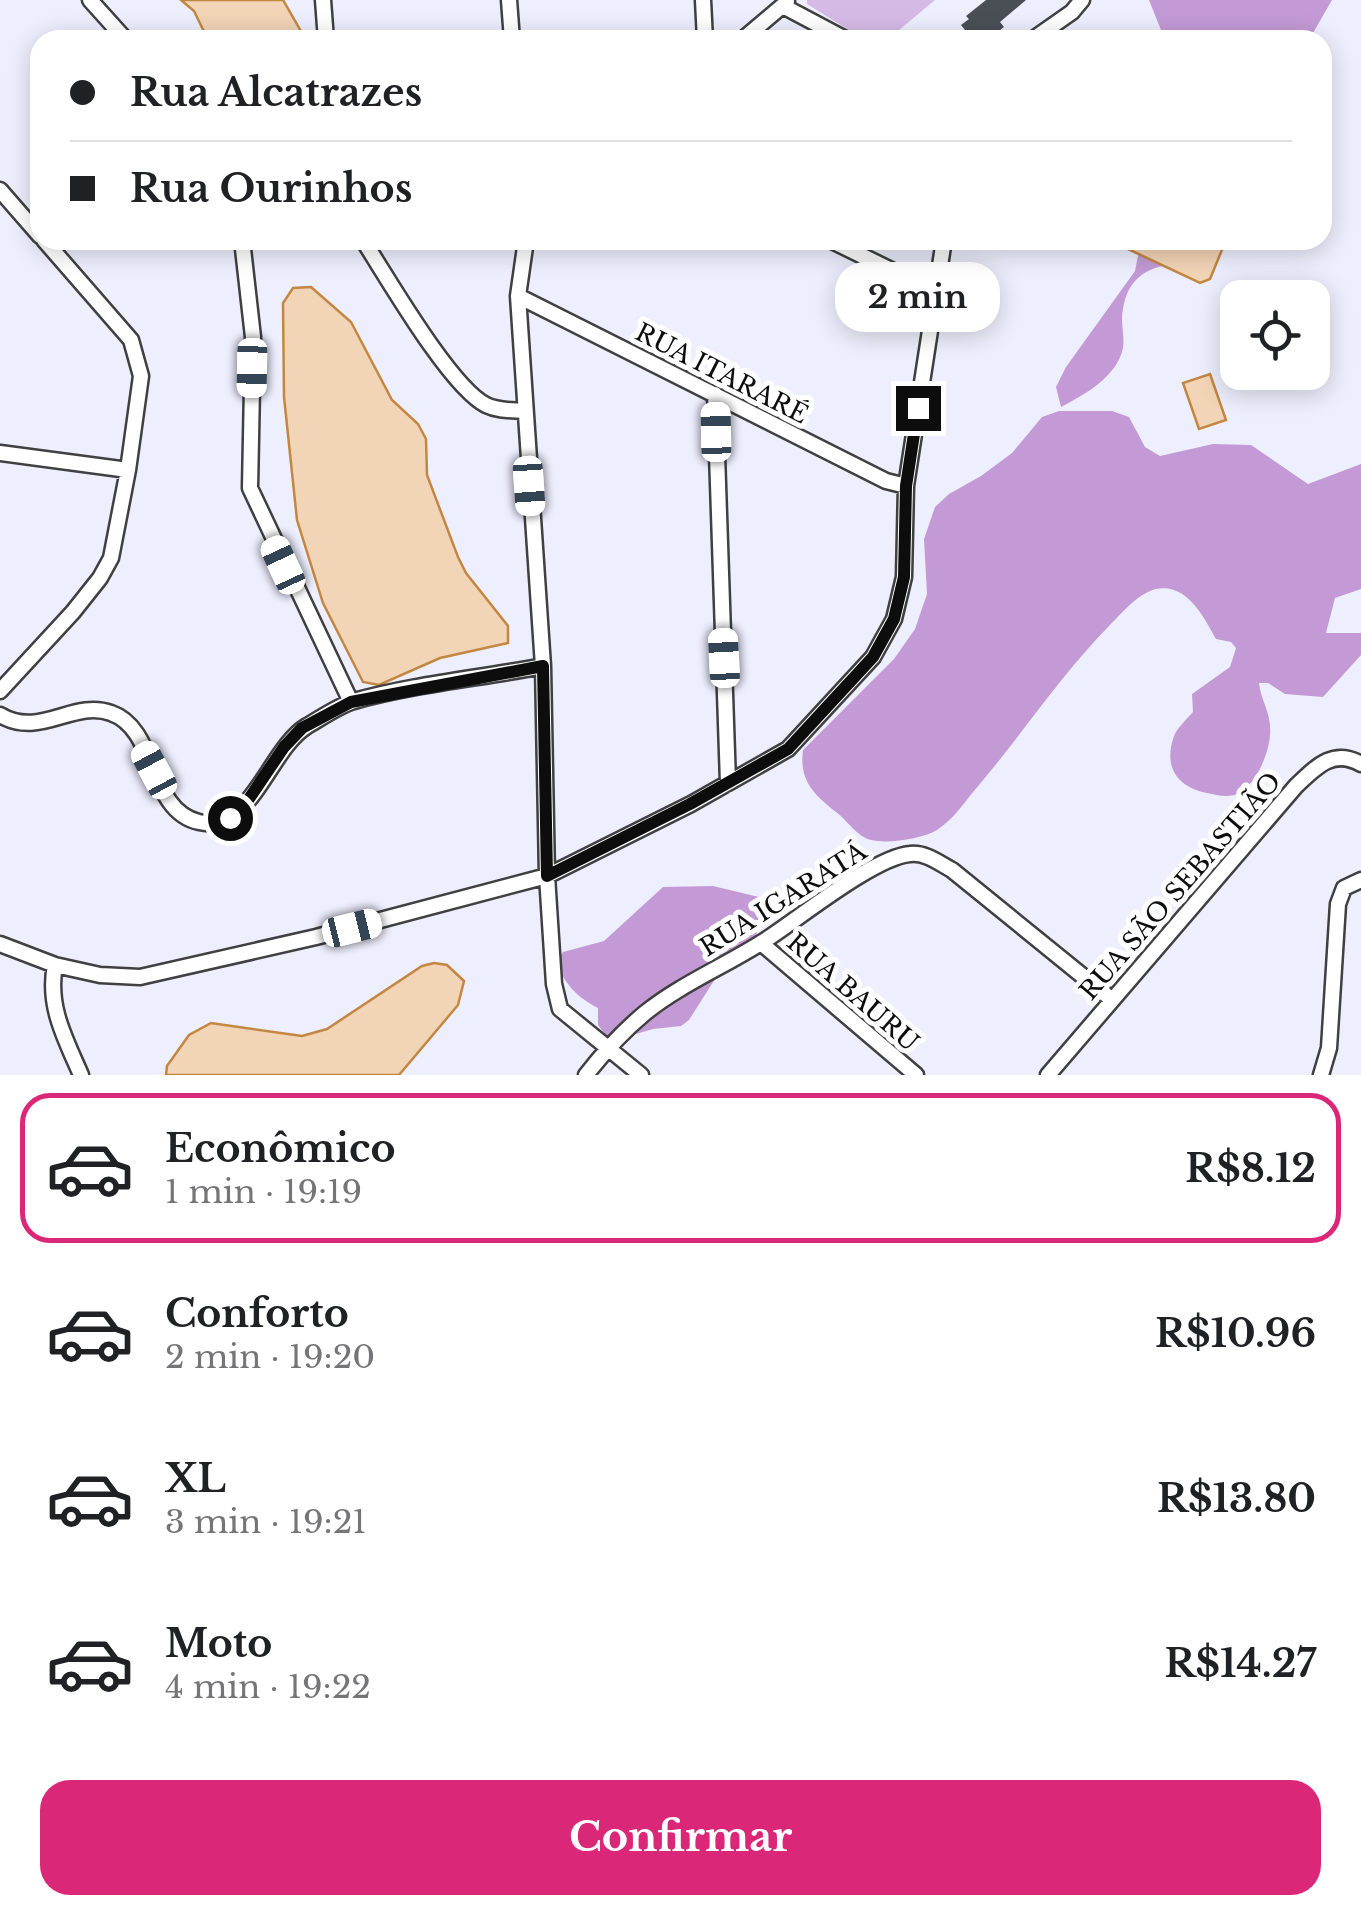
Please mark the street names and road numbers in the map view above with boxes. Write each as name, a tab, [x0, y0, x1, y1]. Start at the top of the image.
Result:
street label: RUA ITARARÉ	[630, 316, 814, 430]
street label: RUA SÃO SEBASTIÃO	[1072, 766, 1288, 1006]
street label: RUA IGARATÁ	[694, 835, 873, 963]
street label: RUA BAURU	[780, 927, 925, 1058]

